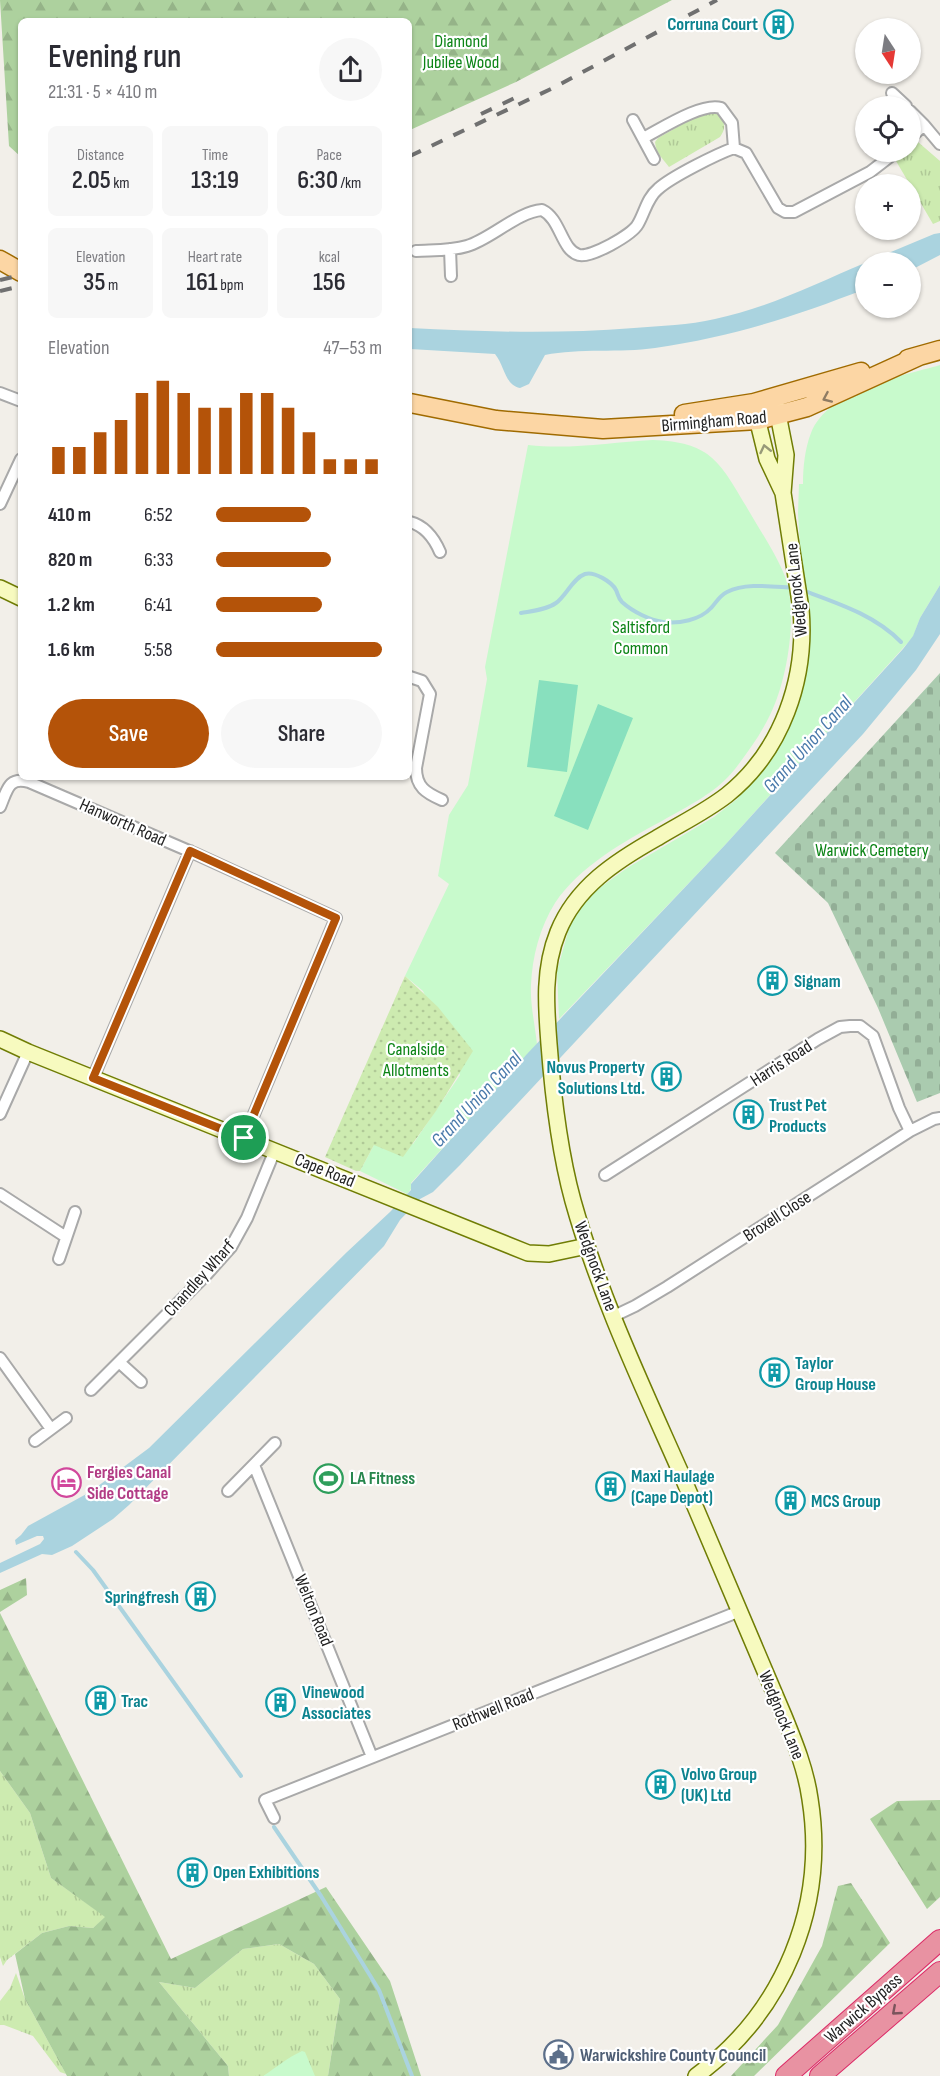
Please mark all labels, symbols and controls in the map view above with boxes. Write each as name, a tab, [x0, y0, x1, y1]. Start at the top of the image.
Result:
building icon: Corruna Court	[763, 8, 795, 40]
place label: Corruna Court	[667, 14, 758, 35]
north arrow	[855, 18, 921, 84]
map controls	[855, 18, 921, 318]
park label: Diamond Jubilee Wood	[422, 31, 499, 73]
text: Evening run	[48, 37, 182, 77]
button: share	[319, 38, 382, 101]
text: 21:31 · 5 × 410 m	[48, 80, 157, 104]
button: locate	[855, 96, 921, 162]
text: Distance	[77, 146, 124, 165]
text: Time	[202, 146, 228, 165]
text: Pace	[317, 146, 342, 165]
text: 2.05	[72, 165, 111, 196]
text: 13:19	[191, 165, 239, 196]
text: 6:30	[297, 165, 338, 196]
text: km	[111, 174, 130, 193]
text: /km	[338, 174, 361, 193]
button: +	[855, 174, 921, 240]
text: Elevation	[76, 248, 125, 267]
text: Heart rate	[188, 248, 242, 267]
text: kcal	[319, 248, 340, 267]
button: −	[855, 252, 921, 318]
text: 35	[83, 267, 105, 298]
text: 161	[186, 267, 218, 298]
text: 156	[313, 267, 346, 298]
text: m	[105, 276, 118, 295]
text: bpm	[218, 276, 244, 295]
text: Elevation	[48, 336, 110, 360]
text: 47–53 m	[323, 336, 382, 360]
one-way arrow	[823, 390, 834, 402]
street label: Birmingham Road	[661, 406, 767, 437]
one-way arrow	[759, 444, 772, 454]
text: 410 m	[48, 503, 91, 527]
text: 6:52	[144, 503, 173, 527]
street label: Wedgnock Lane	[781, 542, 812, 638]
text: 820 m	[48, 548, 92, 572]
text: 6:33	[144, 548, 173, 572]
text: 1.2 km	[48, 593, 95, 617]
text: 6:41	[144, 593, 172, 617]
park label: Saltisford Common	[612, 617, 670, 659]
text: 1.6 km	[48, 638, 95, 662]
text: 5:58	[144, 638, 173, 662]
water label: Grand Union Canal	[758, 690, 858, 798]
button: Save	[48, 699, 209, 768]
button: Share	[221, 699, 382, 768]
street label: Hanworth Road	[76, 794, 169, 851]
park label: Warwick Cemetery	[815, 840, 929, 861]
building icon: Signam	[757, 965, 789, 997]
place label: Signam	[794, 971, 841, 992]
street label: Harris Road	[747, 1036, 816, 1091]
park label: Canalside Allotments	[382, 1039, 449, 1081]
water label: Grand Union Canal	[426, 1046, 528, 1152]
place label: Novus Property Solutions Ltd.	[546, 1057, 645, 1099]
building icon: Novus Property Solutions Ltd.	[650, 1061, 682, 1093]
place label: Trust Pet Products	[769, 1095, 827, 1137]
building icon: Trust Pet Products	[732, 1099, 764, 1131]
pin	[218, 1112, 269, 1163]
icon: arrive	[227, 1121, 260, 1154]
street label: Cape Road	[292, 1149, 358, 1192]
street label: Broxell Close	[739, 1187, 815, 1246]
street label: Wedgnock Lane	[570, 1218, 621, 1314]
street label: Chandley Wharf	[160, 1235, 240, 1321]
place label: Taylor Group House	[795, 1353, 876, 1395]
building icon: Taylor Group House	[758, 1357, 790, 1389]
place label: Fergies Canal Side Cottage	[87, 1462, 171, 1504]
sports icon: LA Fitness	[313, 1462, 345, 1494]
hotel icon: Fergies Canal Side Cottage	[50, 1466, 82, 1498]
place label: Maxi Haulage (Cape Depot)	[631, 1466, 715, 1508]
place label: LA Fitness	[350, 1468, 415, 1489]
building icon: Maxi Haulage (Cape Depot)	[594, 1470, 626, 1502]
building icon: MCS Group	[774, 1485, 806, 1517]
place label: MCS Group	[811, 1491, 881, 1512]
street label: Welton Road	[290, 1571, 337, 1649]
building icon: Springfresh	[184, 1581, 216, 1613]
place label: Springfresh	[105, 1587, 179, 1608]
street label: Wedgnock Lane	[754, 1668, 809, 1763]
place label: Vinewood Associates	[301, 1682, 371, 1724]
street label: Rothwell Road	[450, 1684, 537, 1735]
building icon: Trac	[84, 1685, 116, 1717]
building icon: Vinewood Associates	[265, 1686, 297, 1718]
place label: Trac	[121, 1691, 148, 1712]
place label: Volvo Group (UK) Ltd	[681, 1764, 757, 1806]
building icon: Volvo Group (UK) Ltd	[644, 1768, 676, 1800]
building icon: Open Exhibitions	[176, 1856, 208, 1888]
place label: Open Exhibitions	[213, 1862, 320, 1883]
street label: Warwick Bypass	[820, 1969, 906, 2048]
one-way arrow	[892, 2004, 903, 2015]
public building icon: Warwickshire County Council	[543, 2039, 575, 2071]
place label: Warwickshire County Council	[580, 2045, 766, 2066]

